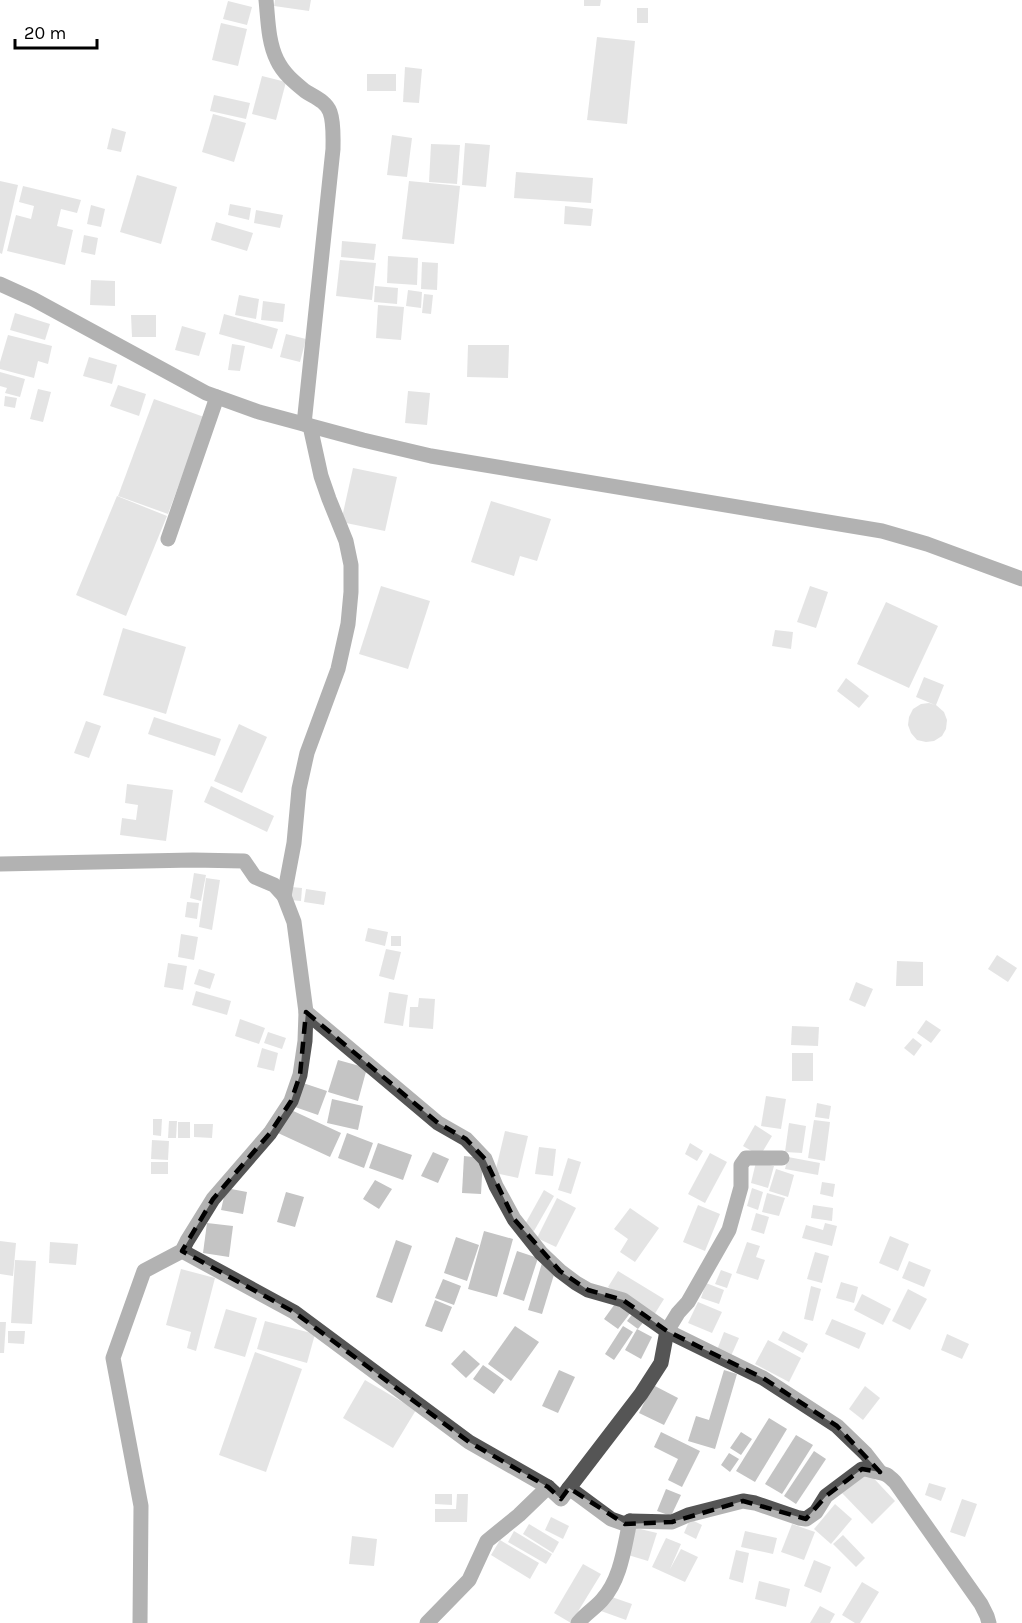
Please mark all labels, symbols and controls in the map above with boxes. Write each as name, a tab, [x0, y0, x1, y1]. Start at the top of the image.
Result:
scale bar	[15, 12, 98, 50]
text: 20 m	[24, 22, 66, 44]

